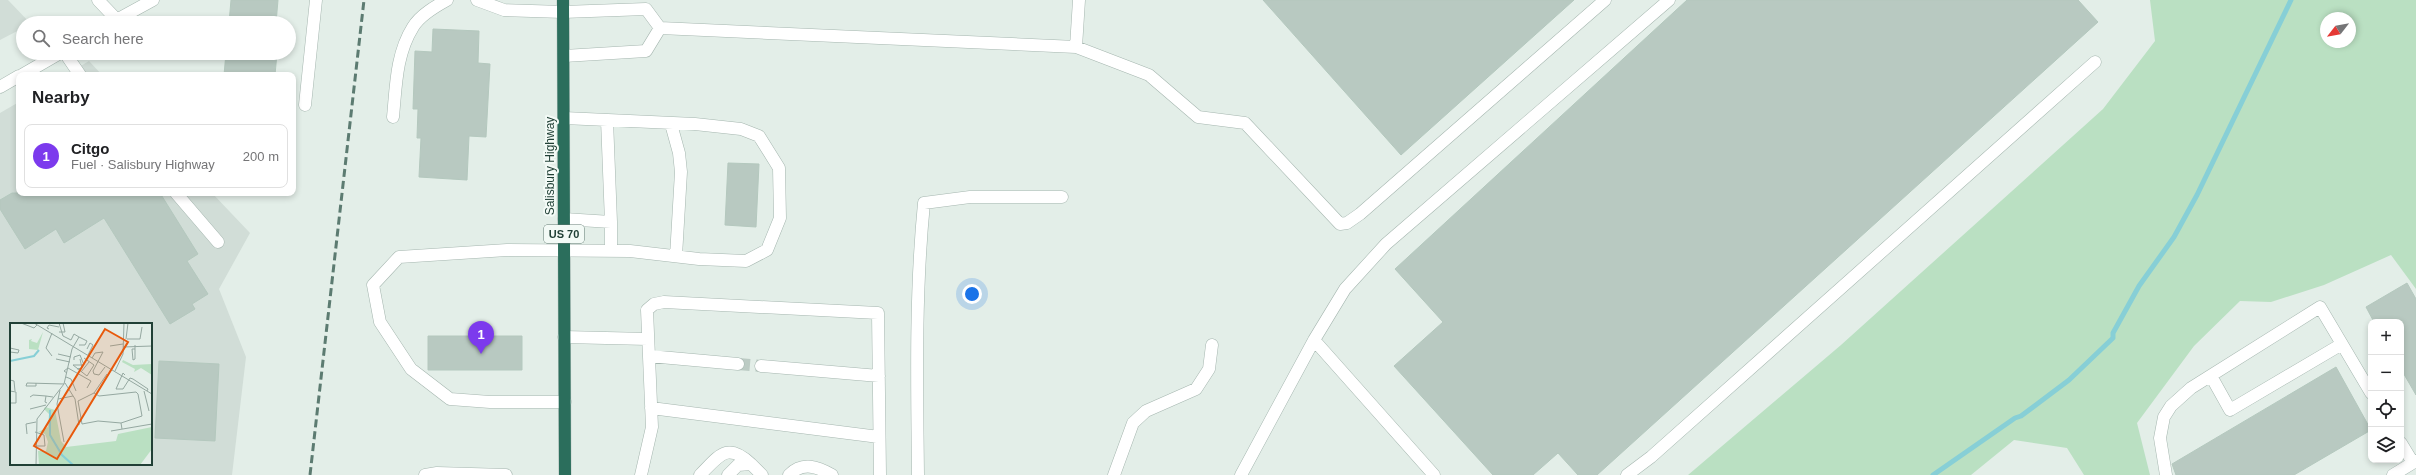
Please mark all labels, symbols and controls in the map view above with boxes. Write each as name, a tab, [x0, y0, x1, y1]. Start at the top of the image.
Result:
north arrow	[2320, 12, 2356, 48]
search box	[16, 16, 296, 60]
icon: search	[30, 27, 52, 49]
text: Search here	[62, 30, 144, 47]
text: Nearby	[32, 88, 90, 107]
street label: Salisbury Highway	[543, 117, 557, 215]
text: Citgo	[71, 140, 109, 157]
text: 1	[42, 149, 50, 164]
text: 200 m	[243, 149, 279, 164]
text: Fuel · Salisbury Highway	[71, 157, 215, 172]
road number: US 70	[544, 225, 584, 243]
your location	[962, 284, 982, 304]
map controls	[2368, 319, 2404, 463]
button: +	[2368, 319, 2404, 355]
pin: 1	[468, 321, 494, 354]
inset map	[10, 323, 152, 465]
button: −	[2368, 355, 2404, 391]
button: locate	[2368, 391, 2404, 427]
button: layers	[2368, 427, 2404, 463]

